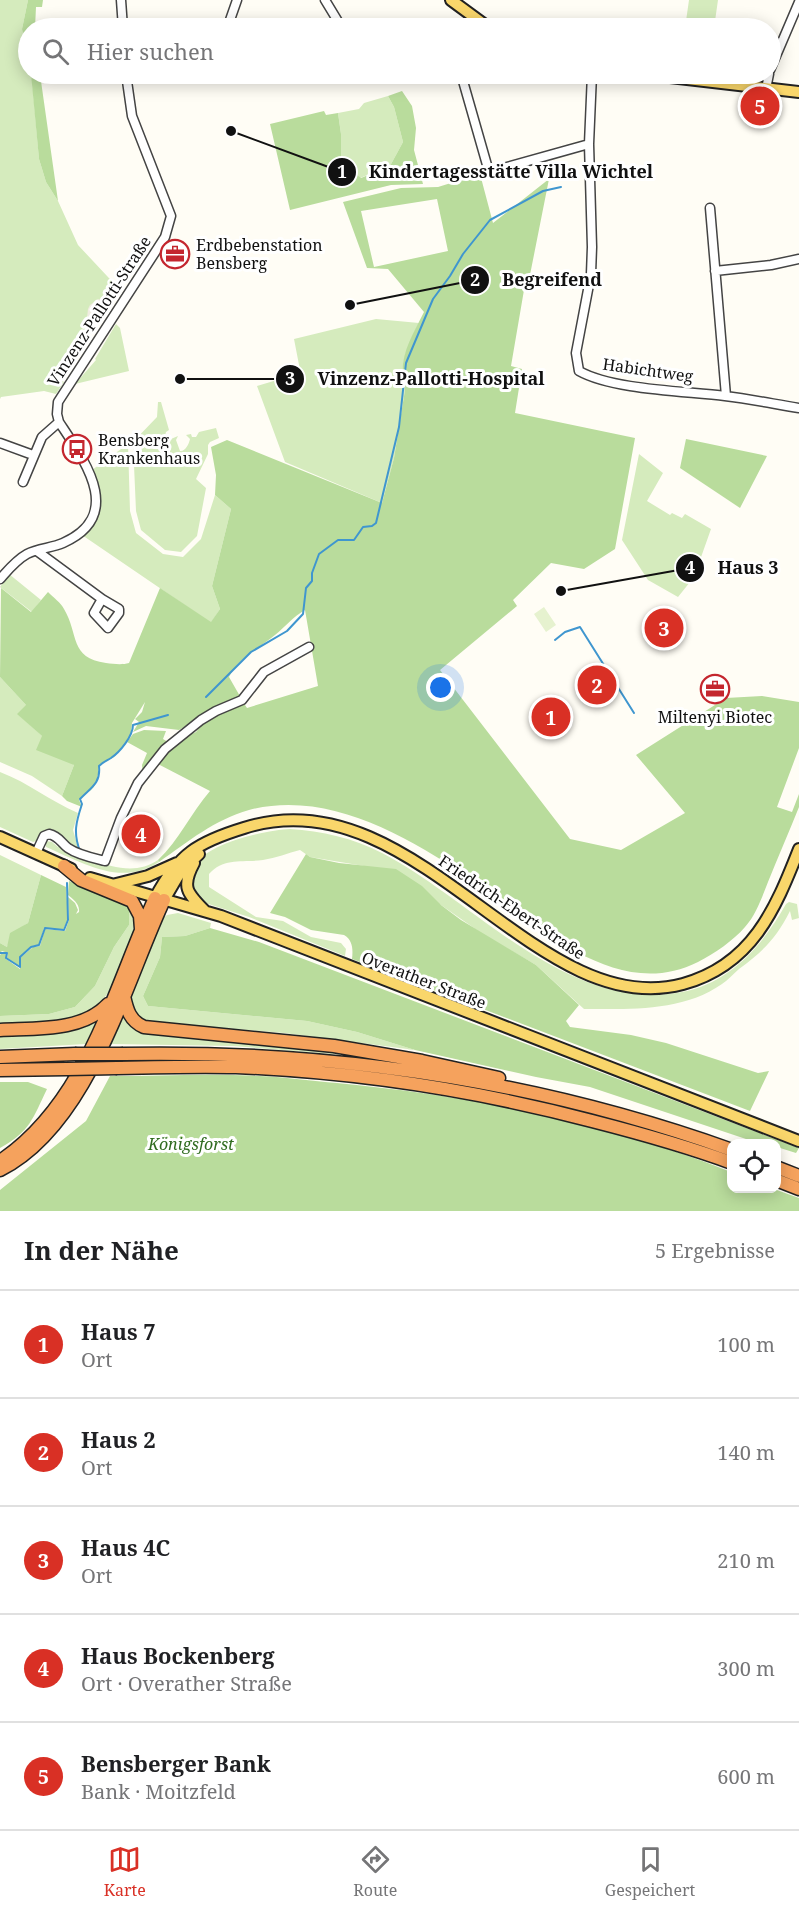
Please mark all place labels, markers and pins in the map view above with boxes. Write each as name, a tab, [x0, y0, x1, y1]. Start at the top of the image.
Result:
pin: 5	[740, 84, 780, 128]
callout: Kindertagesstätte Villa Wichtel	[327, 154, 666, 190]
place label: Erdbebenstation Bensberg	[196, 234, 323, 274]
office icon: Erdbebenstation Bensberg	[159, 238, 191, 270]
callout: Begreifend	[460, 262, 614, 298]
callout: Vinzenz-Pallotti-Hospital	[275, 361, 556, 397]
place label: Bensberg Krankenhaus	[98, 429, 200, 469]
bus stop icon: Bensberg Krankenhaus	[61, 433, 93, 465]
callout: Haus 3	[675, 550, 790, 586]
pin: 3	[644, 606, 684, 650]
pin: 2	[578, 662, 616, 708]
office icon: Miltenyi Biotec	[699, 673, 731, 705]
pin: 1	[532, 694, 570, 740]
place label: Miltenyi Biotec	[658, 706, 772, 728]
pin: 4	[122, 812, 160, 856]

